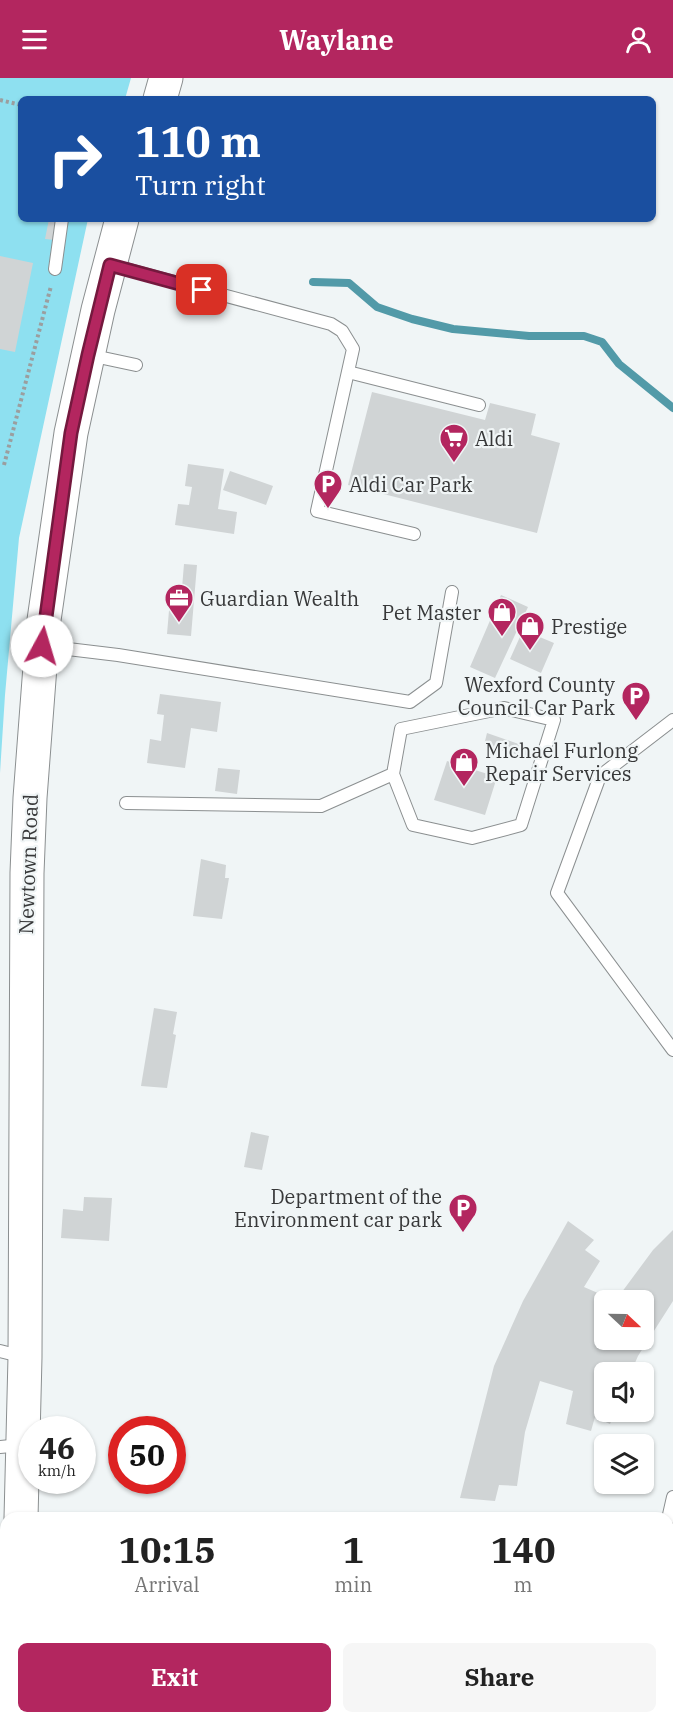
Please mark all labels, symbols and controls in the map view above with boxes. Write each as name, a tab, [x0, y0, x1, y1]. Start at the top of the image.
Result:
text: Waylane	[279, 22, 394, 57]
icon: menu	[18, 23, 51, 56]
icon: person	[622, 23, 655, 56]
text: 110 m	[135, 114, 261, 169]
icon: right	[36, 120, 114, 198]
text: Turn right	[135, 167, 266, 202]
pin	[176, 264, 227, 315]
icon: arrive	[185, 273, 218, 306]
supermarket icon: Aldi	[438, 422, 470, 464]
place label: Aldi	[475, 425, 513, 452]
parking icon: Aldi Car Park	[312, 468, 344, 510]
place label: Aldi Car Park	[349, 471, 473, 498]
office icon: Guardian Wealth	[163, 582, 195, 624]
place label: Guardian Wealth	[200, 585, 359, 612]
shop icon: Pet Master	[486, 596, 518, 638]
place label: Pet Master	[382, 599, 481, 626]
shop icon: Prestige	[514, 610, 546, 652]
place label: Prestige	[551, 613, 627, 640]
position arrow	[10, 614, 74, 678]
place label: Wexford County Council Car Park	[458, 671, 615, 721]
parking icon: Wexford County Council Car Park	[620, 680, 652, 722]
place label: Michael Furlong Repair Services	[485, 737, 638, 787]
shop icon: Michael Furlong Repair Services	[448, 746, 480, 788]
street label: Newtown Road	[12, 793, 44, 935]
place label: Department of the Environment car park	[234, 1183, 442, 1233]
parking icon: Department of the Environment car park	[447, 1192, 479, 1234]
north arrow	[594, 1290, 654, 1350]
map controls	[594, 1290, 654, 1494]
button: sound	[594, 1362, 654, 1422]
speed limit sign: 50	[108, 1416, 186, 1494]
text: 46	[39, 1428, 75, 1467]
button: layers	[594, 1434, 654, 1494]
text: km/h	[38, 1461, 76, 1480]
text: 10:15	[118, 1526, 216, 1573]
text: 1	[342, 1526, 364, 1573]
text: 140	[491, 1526, 556, 1573]
text: Arrival	[135, 1571, 200, 1598]
text: min	[334, 1571, 372, 1598]
text: m	[514, 1571, 533, 1598]
button: Exit	[18, 1643, 331, 1712]
button: Share	[343, 1643, 656, 1712]

